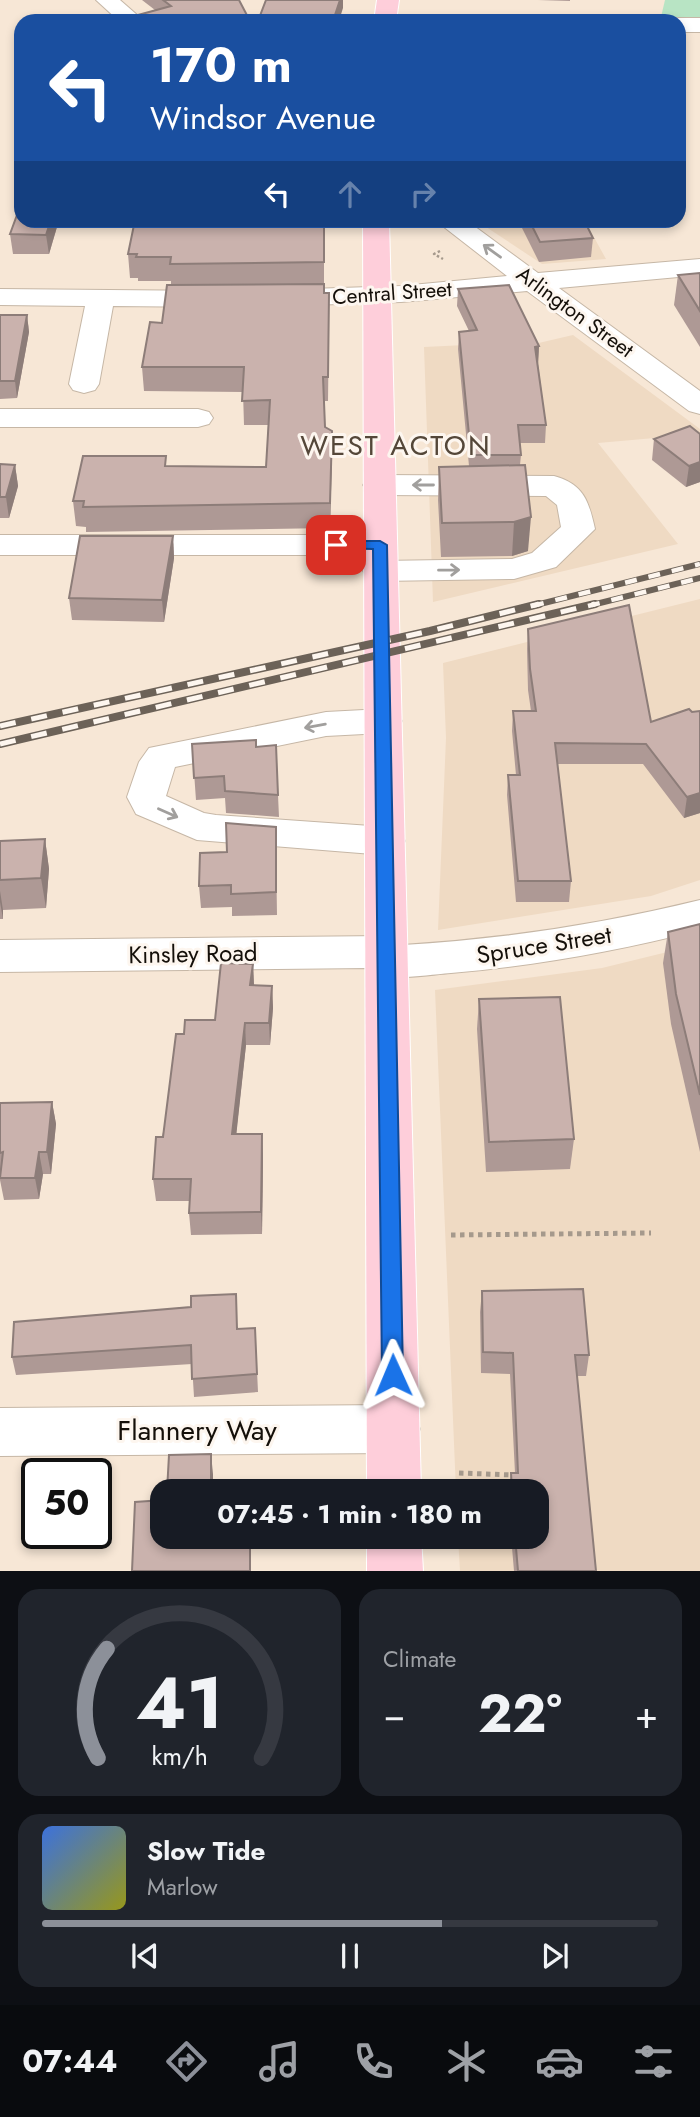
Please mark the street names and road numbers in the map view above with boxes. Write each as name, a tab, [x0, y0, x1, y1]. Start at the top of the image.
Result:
street label: Arlington Street	[510, 259, 640, 365]
street label: Central Street	[331, 274, 453, 312]
street label: Spruce Street	[474, 917, 614, 972]
street label: Kinsley Road	[128, 935, 258, 972]
street label: Flannery Way	[117, 1410, 277, 1451]

